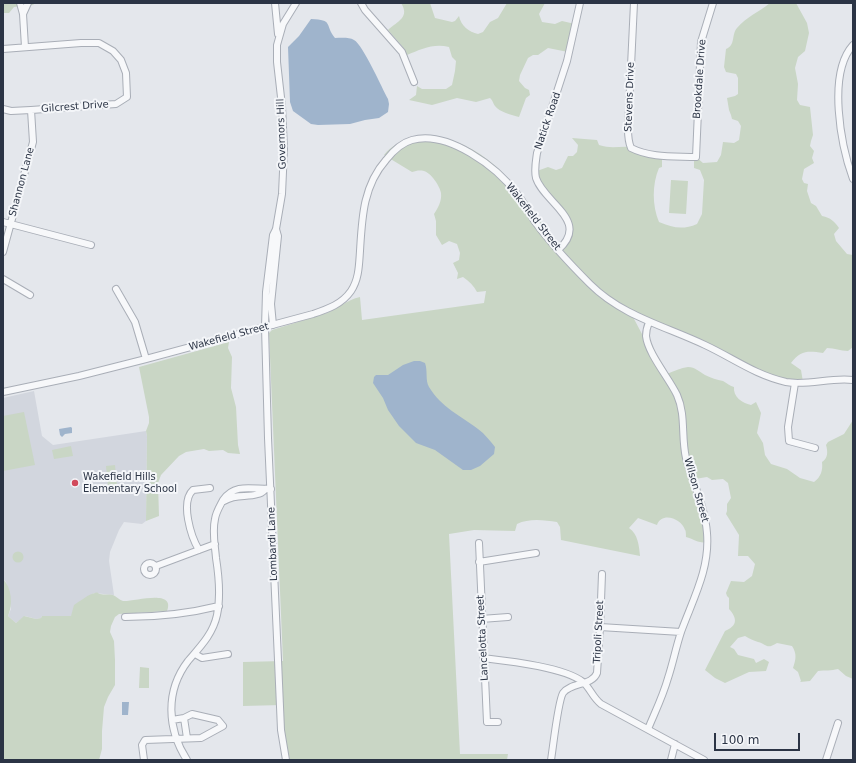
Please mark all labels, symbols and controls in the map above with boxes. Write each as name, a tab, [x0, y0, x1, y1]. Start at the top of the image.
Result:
street label: Brookdale Drive	[691, 39, 709, 119]
street label: Stevens Drive	[623, 62, 637, 132]
street label: Natick Road	[533, 91, 563, 151]
street label: Governors Hill	[275, 98, 289, 170]
street label: Gilcrest Drive	[41, 99, 109, 115]
street label: Shannon Lane	[7, 146, 37, 218]
street label: Wakefield Street	[503, 181, 563, 253]
street label: Wakefield Street	[188, 321, 270, 353]
street label: Wilson Street	[681, 456, 711, 524]
place label: Wakefield Hills Elementary School	[83, 471, 177, 494]
marker: Wakefield Hills Elementary School	[70, 478, 80, 488]
street label: Lombardi Lane	[266, 507, 280, 581]
street label: Lancelotta Street	[475, 595, 491, 681]
street label: Tripoli Street	[591, 600, 607, 664]
scale bar	[716, 725, 802, 751]
text: 100 m	[721, 733, 759, 747]

